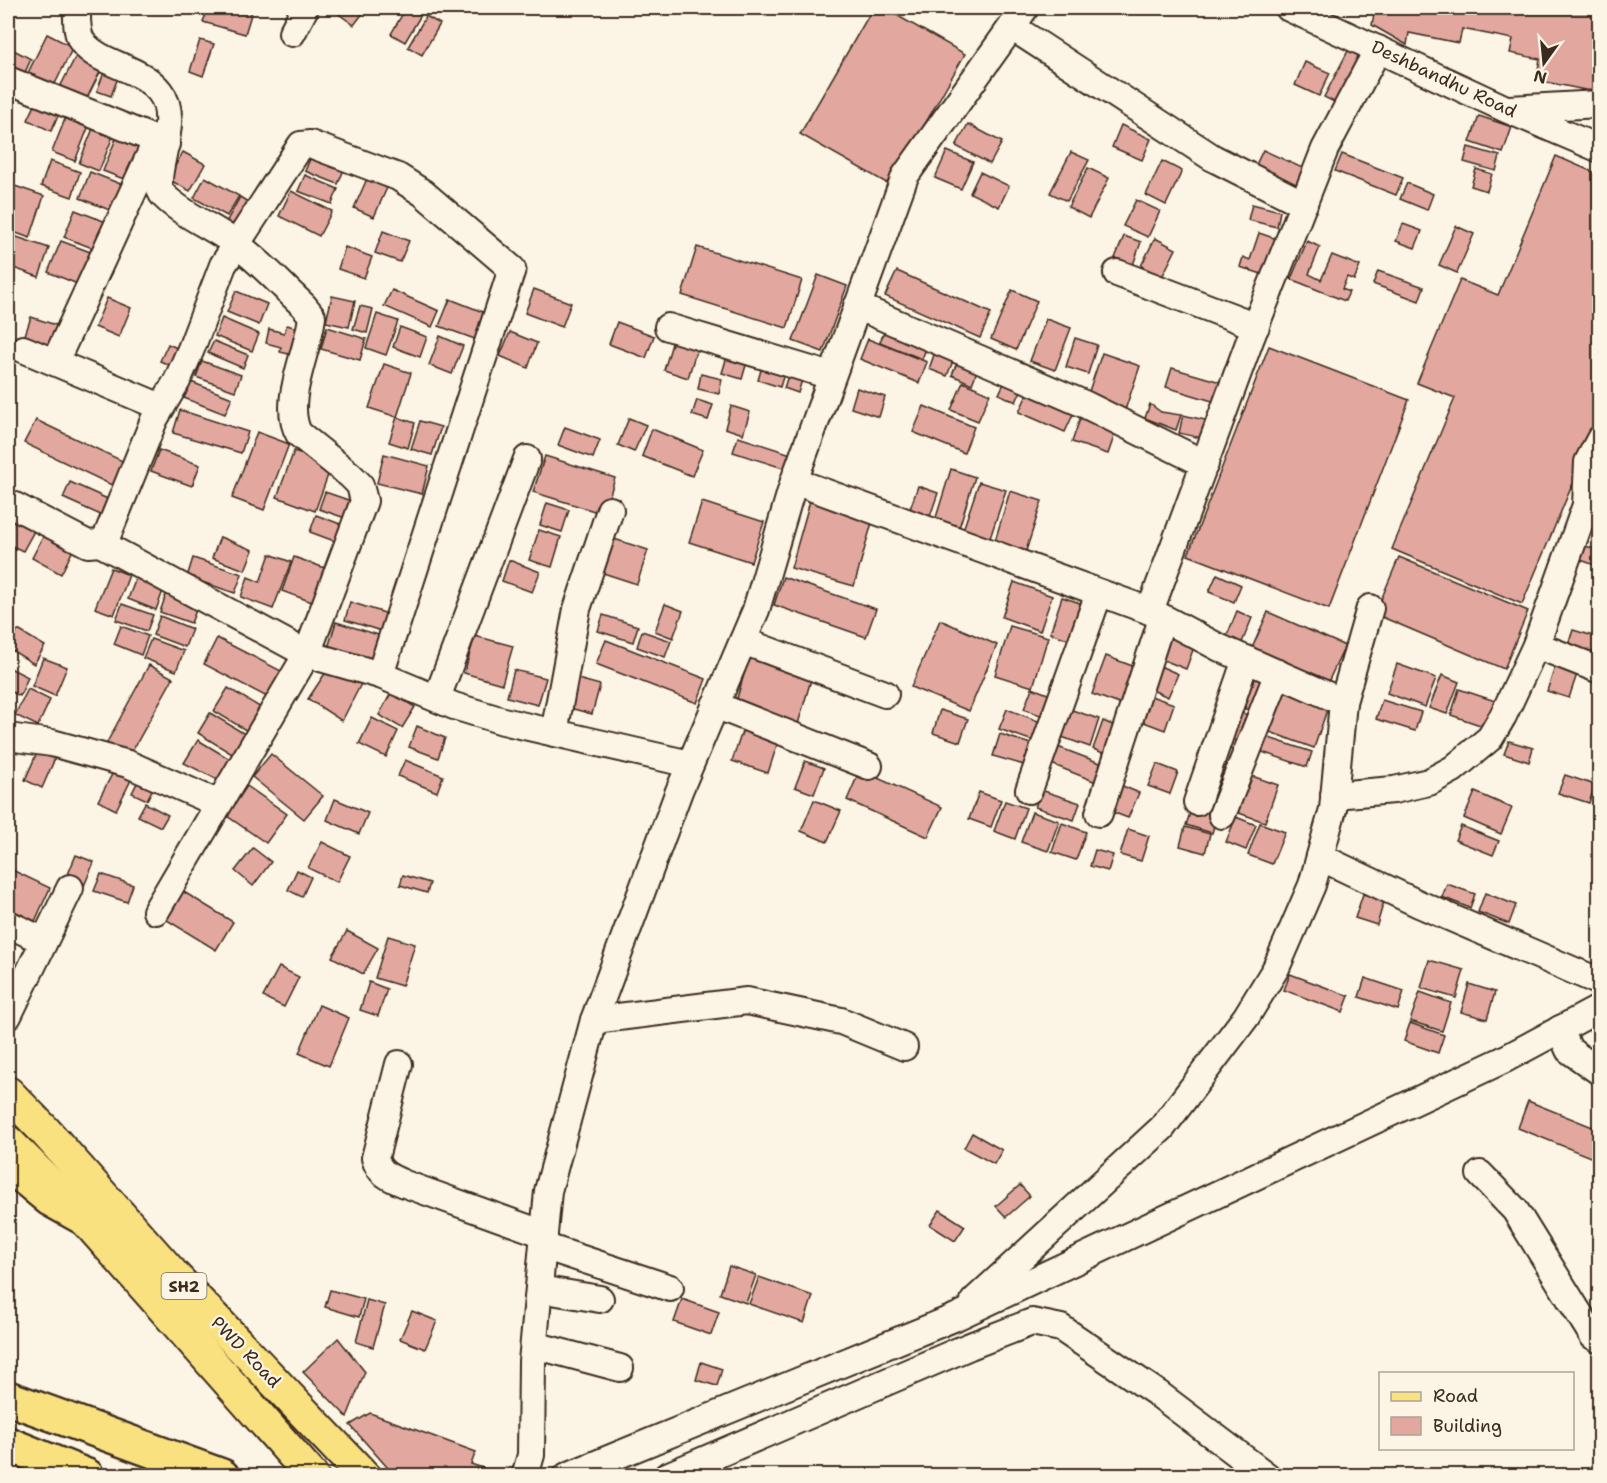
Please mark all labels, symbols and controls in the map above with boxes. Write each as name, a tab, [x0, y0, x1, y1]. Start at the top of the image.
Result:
north arrow	[1514, 33, 1574, 93]
street label: Deshbandhu Road	[1367, 35, 1521, 123]
text: N	[1531, 65, 1549, 89]
road number: SH2	[162, 1273, 207, 1299]
street label: PWD Road	[206, 1311, 286, 1393]
legend	[1379, 1372, 1574, 1450]
text: Road	[1433, 1384, 1478, 1408]
text: Building	[1433, 1414, 1502, 1438]

